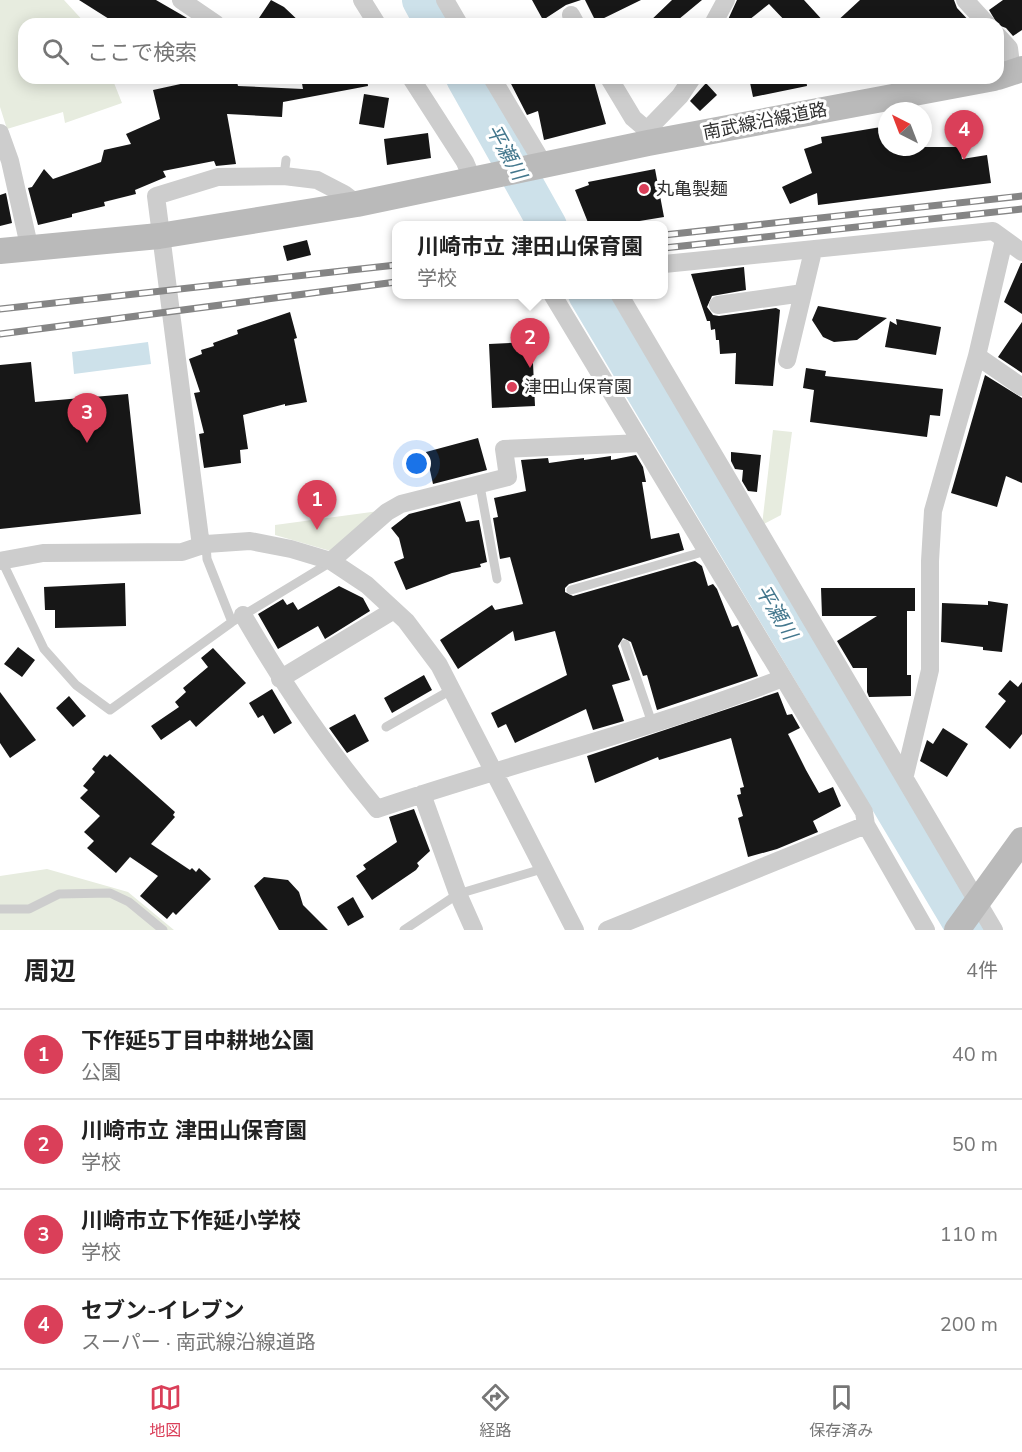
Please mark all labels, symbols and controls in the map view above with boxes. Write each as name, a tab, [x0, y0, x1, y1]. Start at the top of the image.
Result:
search box	[18, 18, 1004, 84]
icon: search	[39, 35, 72, 68]
text: ここで検索	[87, 38, 197, 68]
street label: 南武線沿線道路	[701, 97, 829, 145]
north arrow	[878, 102, 932, 156]
pin: 4	[944, 110, 984, 160]
water label: 平瀬川	[480, 119, 533, 187]
place label: 丸亀製麺	[656, 177, 728, 201]
marker: 丸亀製麺	[637, 182, 651, 196]
popup	[392, 221, 668, 299]
text: 川崎市立 津田山保育園	[417, 232, 643, 262]
text: 学校	[417, 265, 457, 292]
pin: 2	[510, 318, 550, 368]
place label: 津田山保育園	[524, 375, 632, 399]
marker: 津田山保育園	[505, 380, 519, 394]
pin: 3	[68, 394, 106, 443]
your location	[402, 449, 431, 478]
pin: 1	[298, 480, 336, 530]
water label: 平瀬川	[749, 579, 804, 646]
text: 周辺	[24, 954, 76, 989]
text: 4件	[966, 957, 998, 984]
text: 下作延5丁目中耕地公園	[81, 1026, 314, 1056]
text: 1	[38, 1041, 50, 1068]
text: 40 m	[952, 1041, 998, 1068]
text: 公園	[81, 1059, 121, 1086]
text: 川崎市立 津田山保育園	[81, 1116, 307, 1146]
text: 2	[38, 1131, 50, 1158]
text: 50 m	[952, 1131, 998, 1158]
text: 学校	[81, 1149, 121, 1176]
text: 川崎市立下作延小学校	[81, 1206, 301, 1236]
text: 3	[38, 1221, 50, 1248]
text: 110 m	[940, 1221, 998, 1248]
text: 学校	[81, 1239, 121, 1266]
text: セブン-イレブン	[81, 1296, 245, 1326]
text: 4	[38, 1311, 50, 1338]
text: 200 m	[940, 1311, 998, 1338]
text: スーパー · 南武線沿線道路	[81, 1329, 316, 1356]
tab: 地図	[149, 1381, 182, 1442]
tab: 経路	[479, 1381, 512, 1442]
tab: 保存済み	[809, 1381, 873, 1442]

